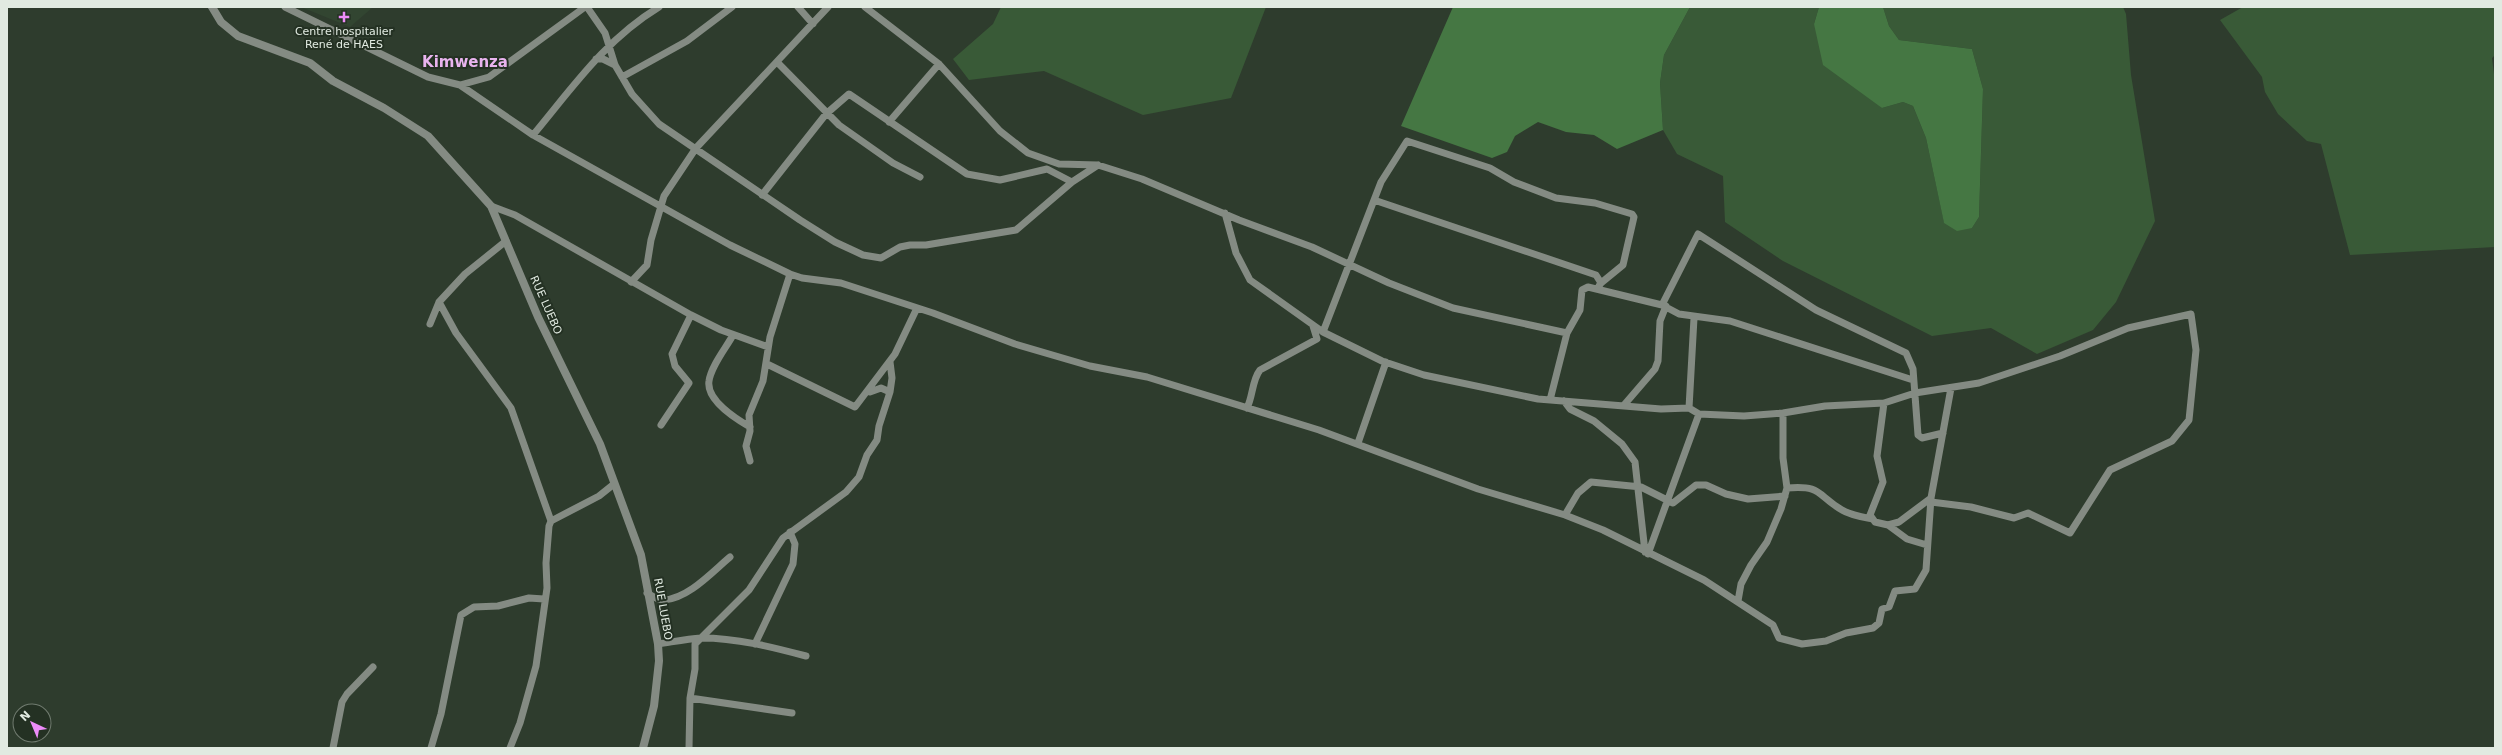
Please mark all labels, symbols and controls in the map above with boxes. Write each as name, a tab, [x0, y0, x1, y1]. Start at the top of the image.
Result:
marker: Centre hospitalier René de HAES	[338, 11, 350, 23]
place label: Centre hospitalier René de HAES	[295, 25, 394, 51]
district label: Kimwenza	[422, 53, 508, 71]
street label: RUE LUEBO	[527, 274, 565, 337]
street label: RUE LUEBO	[651, 577, 675, 641]
north arrow	[12, 703, 52, 743]
text: N	[18, 708, 33, 724]

